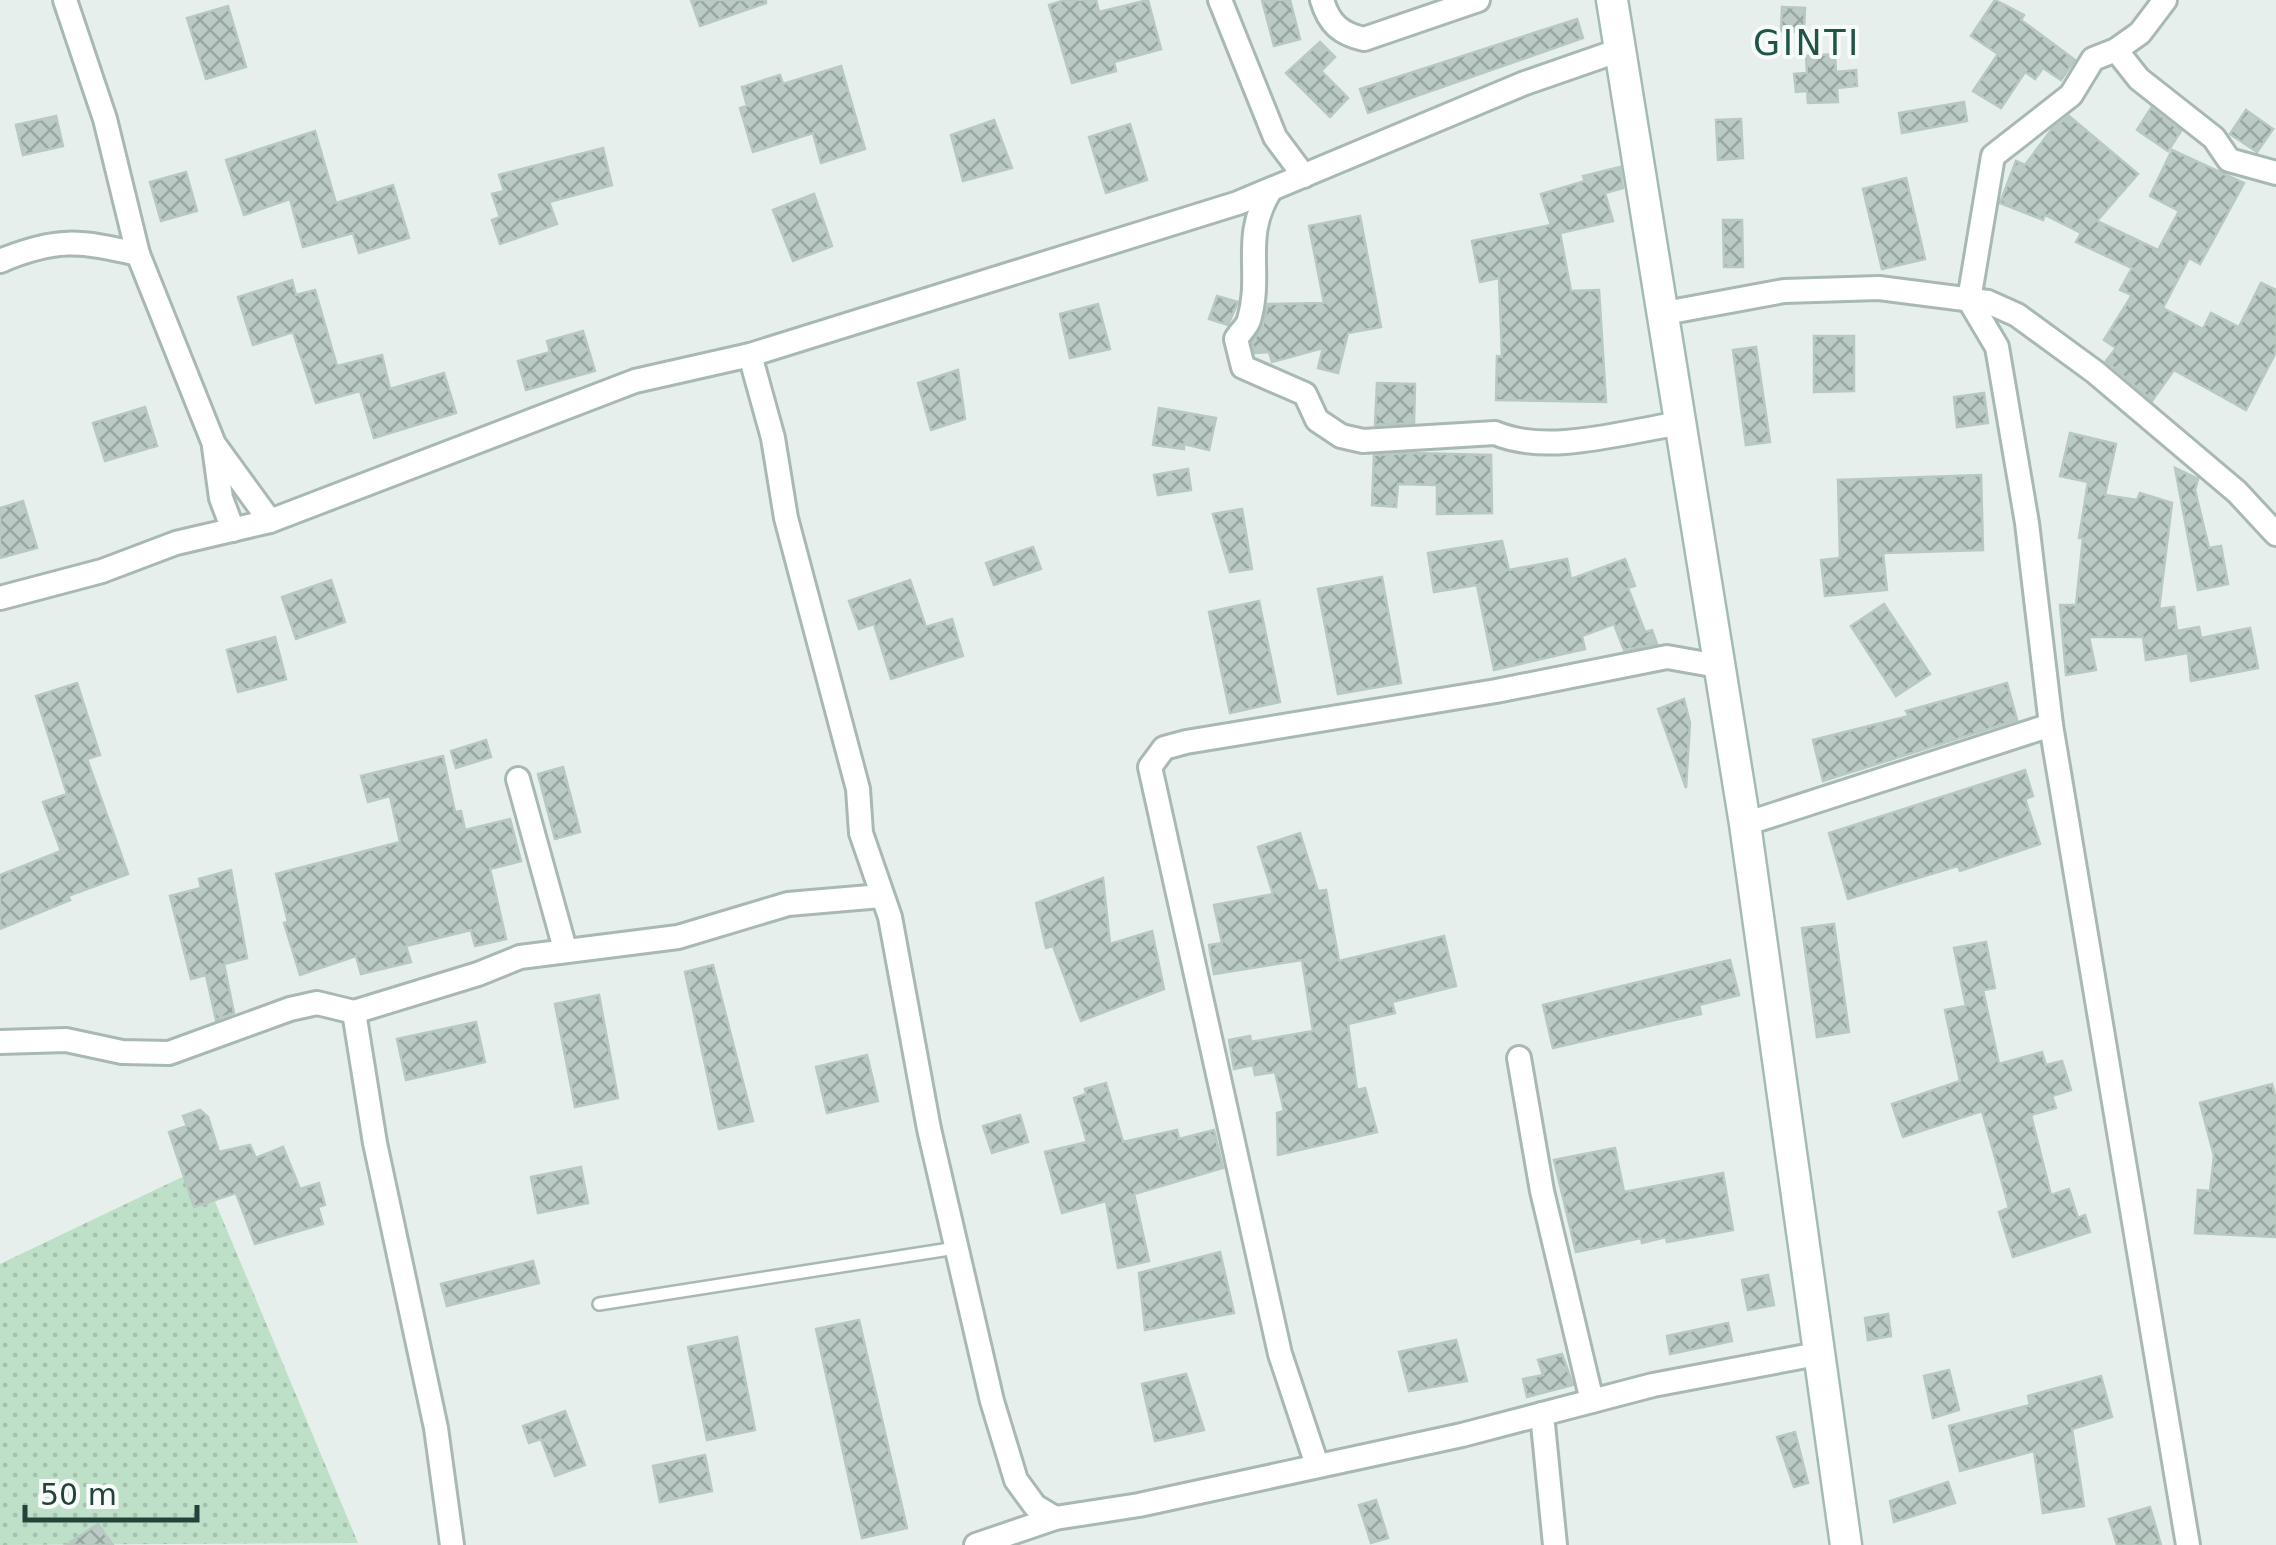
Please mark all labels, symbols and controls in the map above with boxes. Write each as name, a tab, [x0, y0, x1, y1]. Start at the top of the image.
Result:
district label: GINTI	[1753, 23, 1861, 63]
scale bar	[25, 1460, 198, 1522]
text: 50 m	[40, 1477, 117, 1512]

